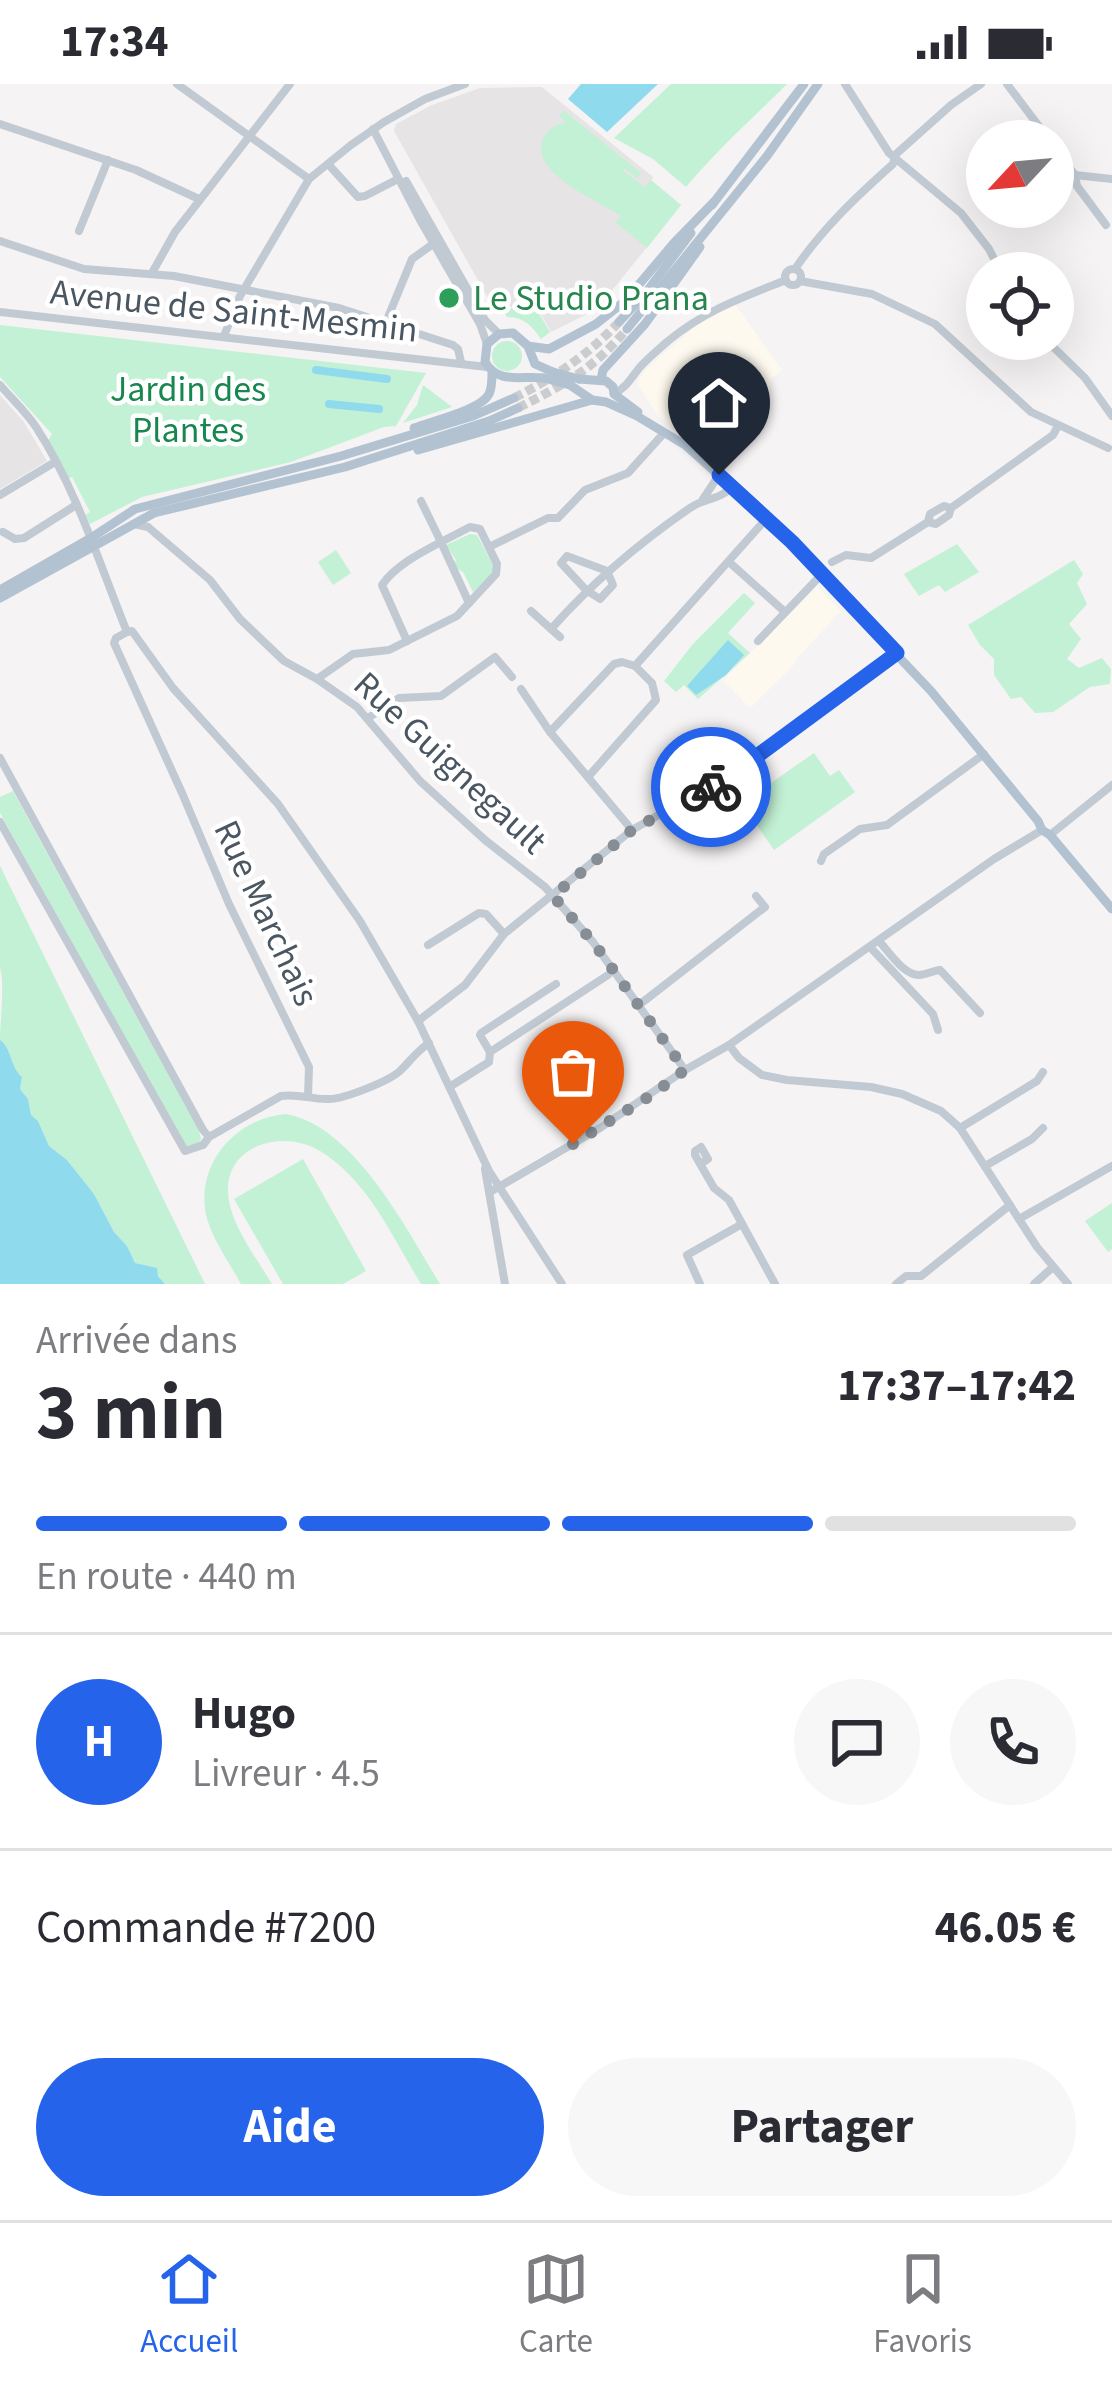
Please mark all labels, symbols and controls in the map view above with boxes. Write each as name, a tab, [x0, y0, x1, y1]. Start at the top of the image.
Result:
text: 17:34	[60, 10, 169, 74]
north arrow	[966, 120, 1074, 228]
map controls	[966, 120, 1074, 360]
button: locate	[966, 252, 1074, 360]
street label: Avenue de Saint-Mesmin	[48, 266, 420, 356]
place label: Le Studio Prana	[473, 273, 709, 324]
marker: Le Studio Prana	[436, 285, 462, 311]
pin	[668, 352, 770, 475]
park label: Jardin des Plantes	[110, 364, 266, 456]
icon: home	[686, 370, 752, 436]
street label: Rue Guignegault	[342, 660, 558, 866]
courier	[651, 727, 771, 847]
icon: bike	[678, 754, 744, 820]
street label: Rue Marchais	[201, 812, 331, 1014]
pin	[522, 1021, 624, 1144]
icon: bag	[540, 1039, 606, 1105]
text: Arrivée dans	[36, 1313, 237, 1369]
text: 17:37–17:42	[837, 1354, 1076, 1418]
text: 3 min	[36, 1358, 226, 1469]
text: En route · 440 m	[36, 1549, 297, 1605]
button: chat	[794, 1679, 920, 1805]
button: phone	[950, 1679, 1076, 1805]
text: Hugo	[192, 1682, 296, 1746]
text: H	[84, 1710, 114, 1774]
text: Livreur · 4.5	[192, 1746, 380, 1802]
text: Commande #7200	[36, 1896, 376, 1960]
text: 46.05 €	[935, 1896, 1076, 1960]
button: Aide	[36, 2058, 544, 2196]
button: Partager	[568, 2058, 1076, 2196]
tab: Accueil	[140, 2246, 238, 2365]
tab: Carte	[519, 2246, 593, 2365]
tab: Favoris	[873, 2246, 972, 2365]

